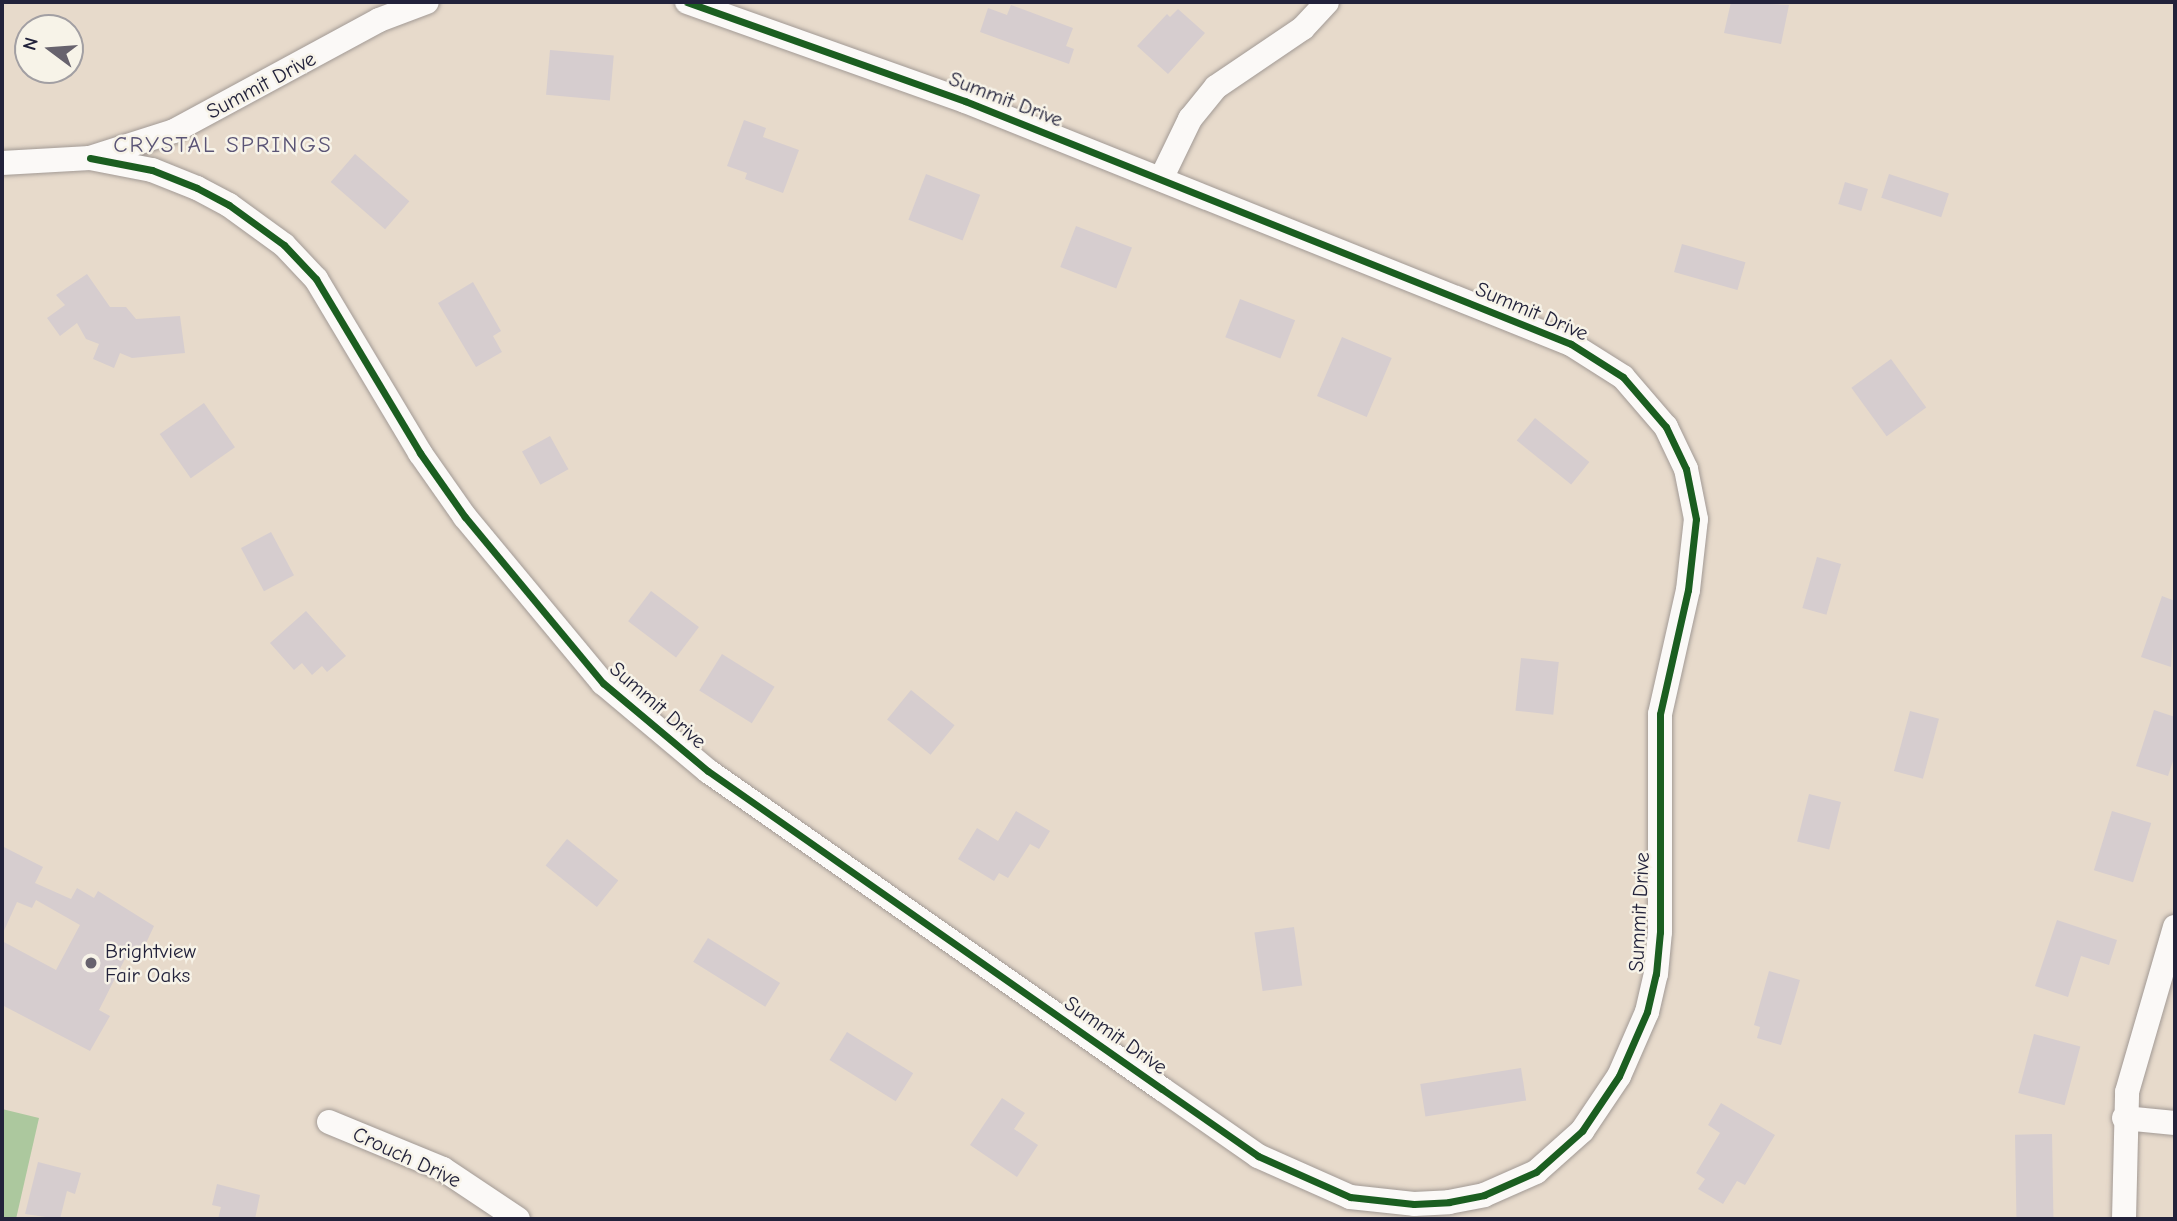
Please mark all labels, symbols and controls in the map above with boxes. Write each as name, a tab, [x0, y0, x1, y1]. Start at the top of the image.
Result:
north arrow	[14, 14, 84, 84]
text: N	[18, 35, 43, 53]
street label: Summit Drive	[202, 46, 320, 124]
street label: Summit Drive	[945, 66, 1067, 132]
district label: CRYSTAL SPRINGS	[115, 131, 331, 159]
street label: Summit Drive	[1472, 276, 1592, 346]
street label: Summit Drive	[604, 656, 712, 754]
street label: Summit Drive	[1623, 851, 1655, 973]
place label: Brightview Fair Oaks	[105, 938, 196, 988]
marker: Brightview Fair Oaks	[83, 955, 99, 971]
street label: Summit Drive	[1060, 990, 1172, 1080]
street label: Crouch Drive	[349, 1121, 465, 1193]

